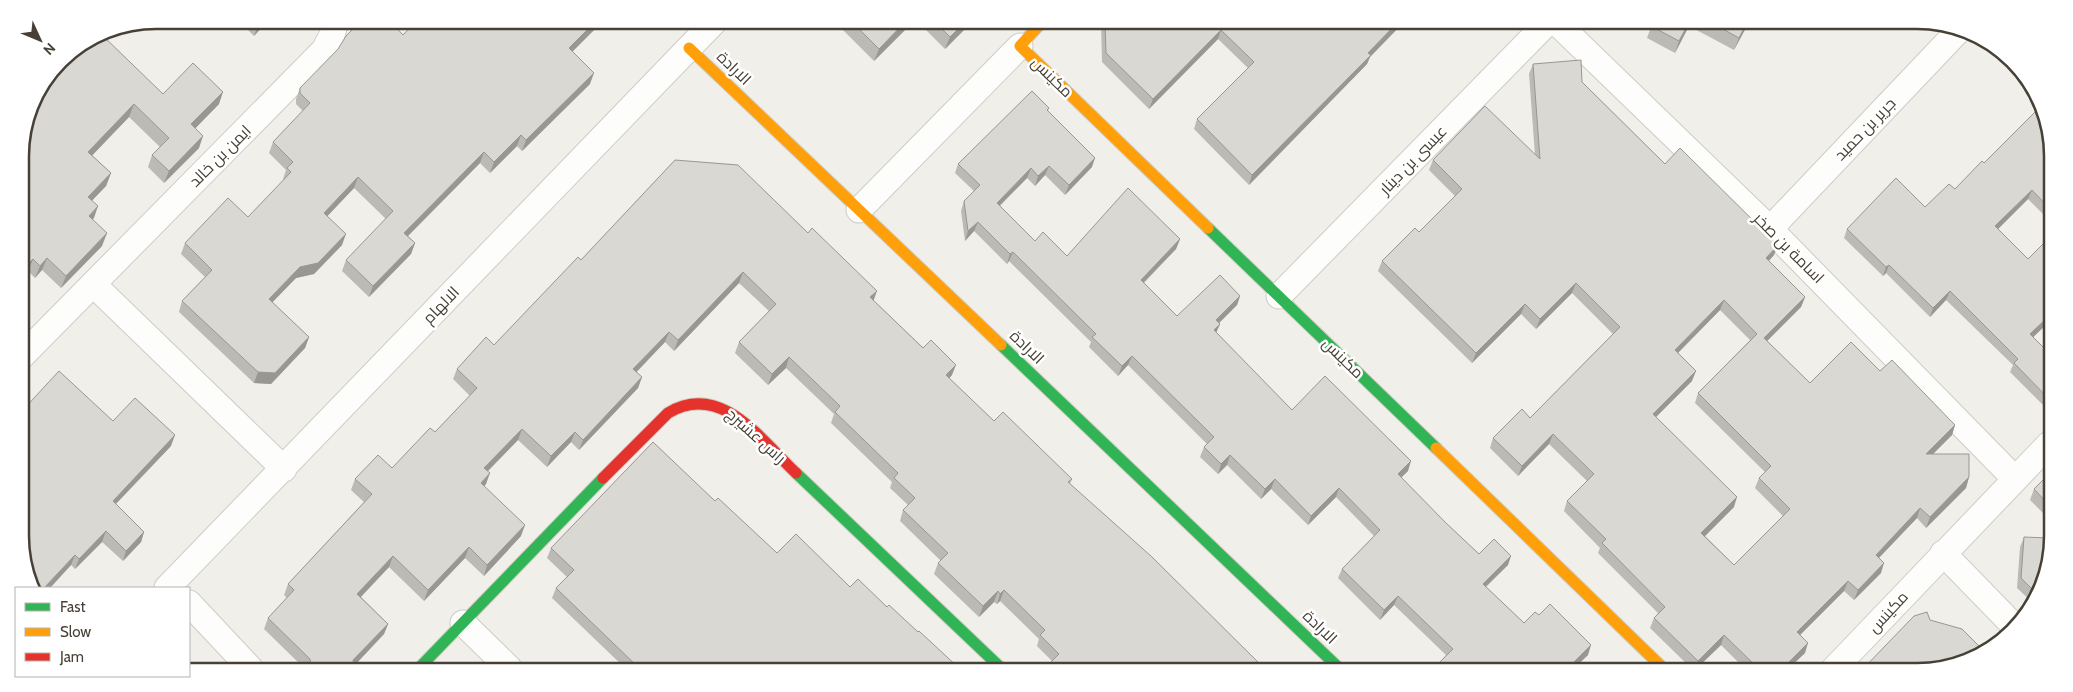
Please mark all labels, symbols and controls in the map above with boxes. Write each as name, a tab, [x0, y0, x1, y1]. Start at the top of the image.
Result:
north arrow	[15, 15, 65, 65]
text: N	[39, 39, 59, 59]
street label: الارادة	[713, 47, 755, 89]
street label: مكينس	[1027, 53, 1077, 102]
street label: جرير بن حميد	[1831, 94, 1900, 165]
street label: ايمن بن خالد	[185, 121, 256, 192]
street label: عيسى بن دينار	[1375, 121, 1451, 200]
street label: اسامة بن صخر	[1748, 208, 1828, 288]
street label: الالهام	[419, 282, 465, 329]
street label: الارادة	[1006, 326, 1048, 368]
street label: مكينس	[1318, 334, 1368, 383]
street label: راس عشيرج	[721, 404, 790, 469]
legend	[15, 587, 190, 677]
street label: مكينس	[1864, 587, 1913, 638]
text: Fast	[60, 598, 85, 616]
street label: الارادة	[1299, 606, 1341, 648]
text: Slow	[60, 623, 91, 641]
text: Jam	[59, 648, 84, 666]

